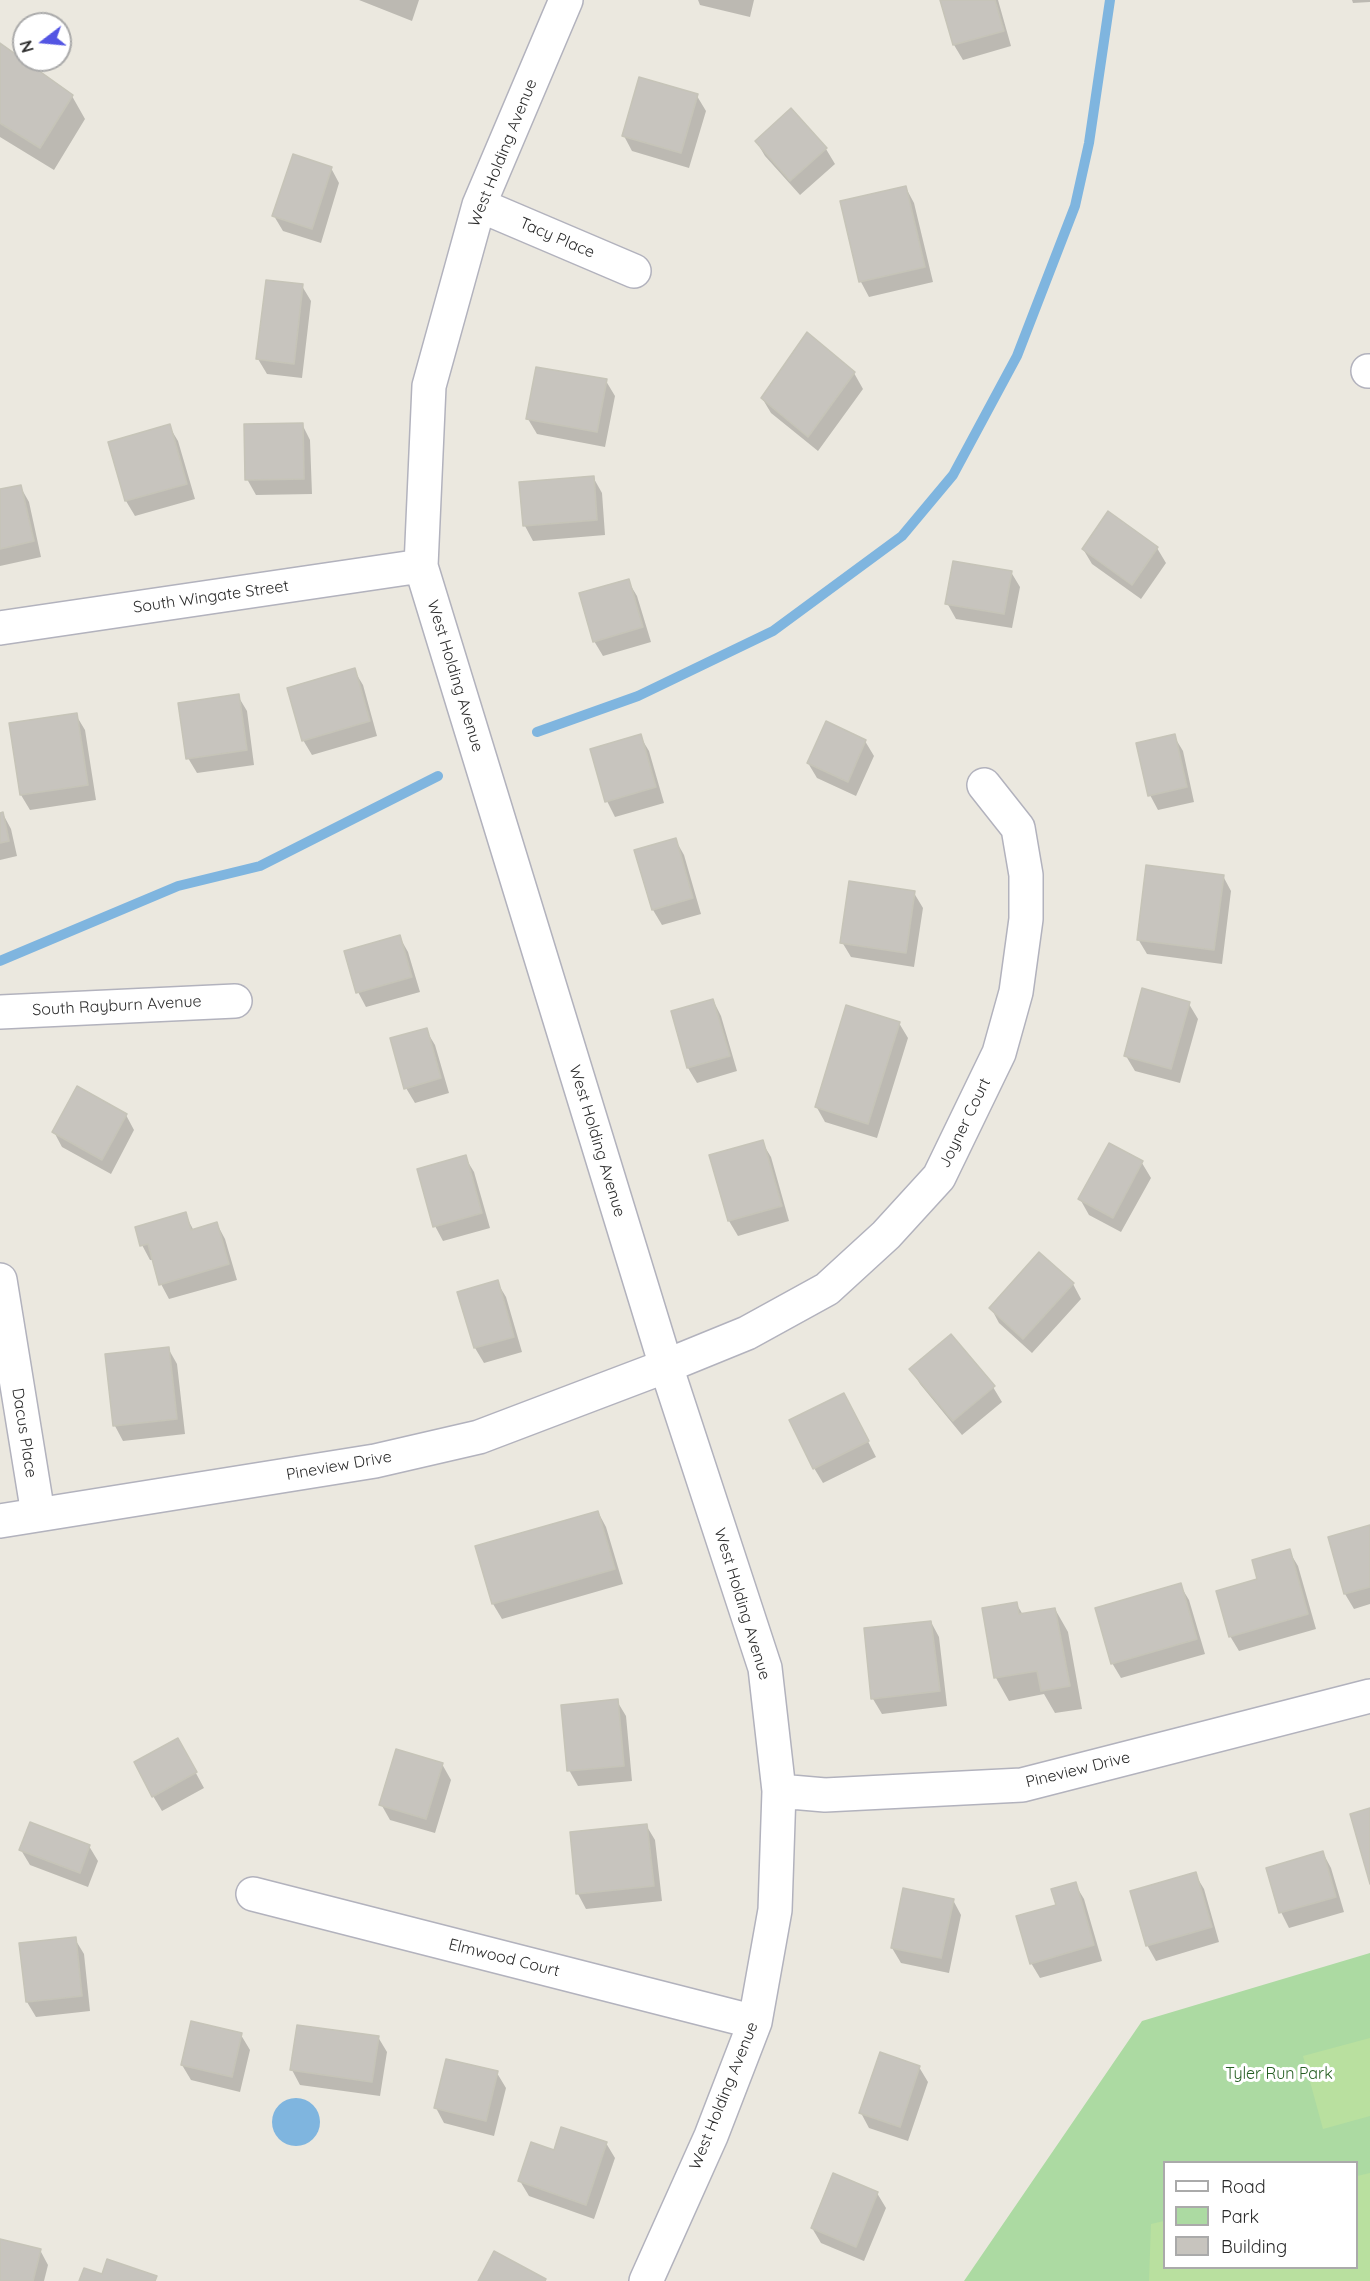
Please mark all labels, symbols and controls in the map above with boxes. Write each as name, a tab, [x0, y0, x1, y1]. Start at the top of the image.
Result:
north arrow	[12, 12, 72, 72]
text: N	[15, 38, 38, 55]
street label: West Holding Avenue	[465, 76, 541, 230]
street label: Tacy Place	[517, 214, 597, 262]
street label: South Wingate Street	[132, 577, 290, 617]
street label: West Holding Avenue	[423, 598, 487, 754]
street label: South Rayburn Avenue	[32, 992, 202, 1020]
street label: West Holding Avenue	[565, 1063, 629, 1219]
street label: Joyner Court	[935, 1075, 995, 1171]
street label: Dacus Place	[7, 1387, 41, 1479]
street label: Pineview Drive	[285, 1447, 393, 1485]
street label: West Holding Avenue	[710, 1526, 774, 1682]
street label: Pineview Drive	[1024, 1748, 1132, 1792]
street label: Elmwood Court	[447, 1935, 561, 1981]
street label: West Holding Avenue	[686, 2019, 762, 2173]
park label: Tyler Run Park	[1225, 2064, 1333, 2084]
legend	[1163, 2161, 1358, 2269]
text: Road	[1221, 2175, 1266, 2198]
text: Park	[1221, 2205, 1259, 2228]
text: Building	[1221, 2235, 1287, 2258]

